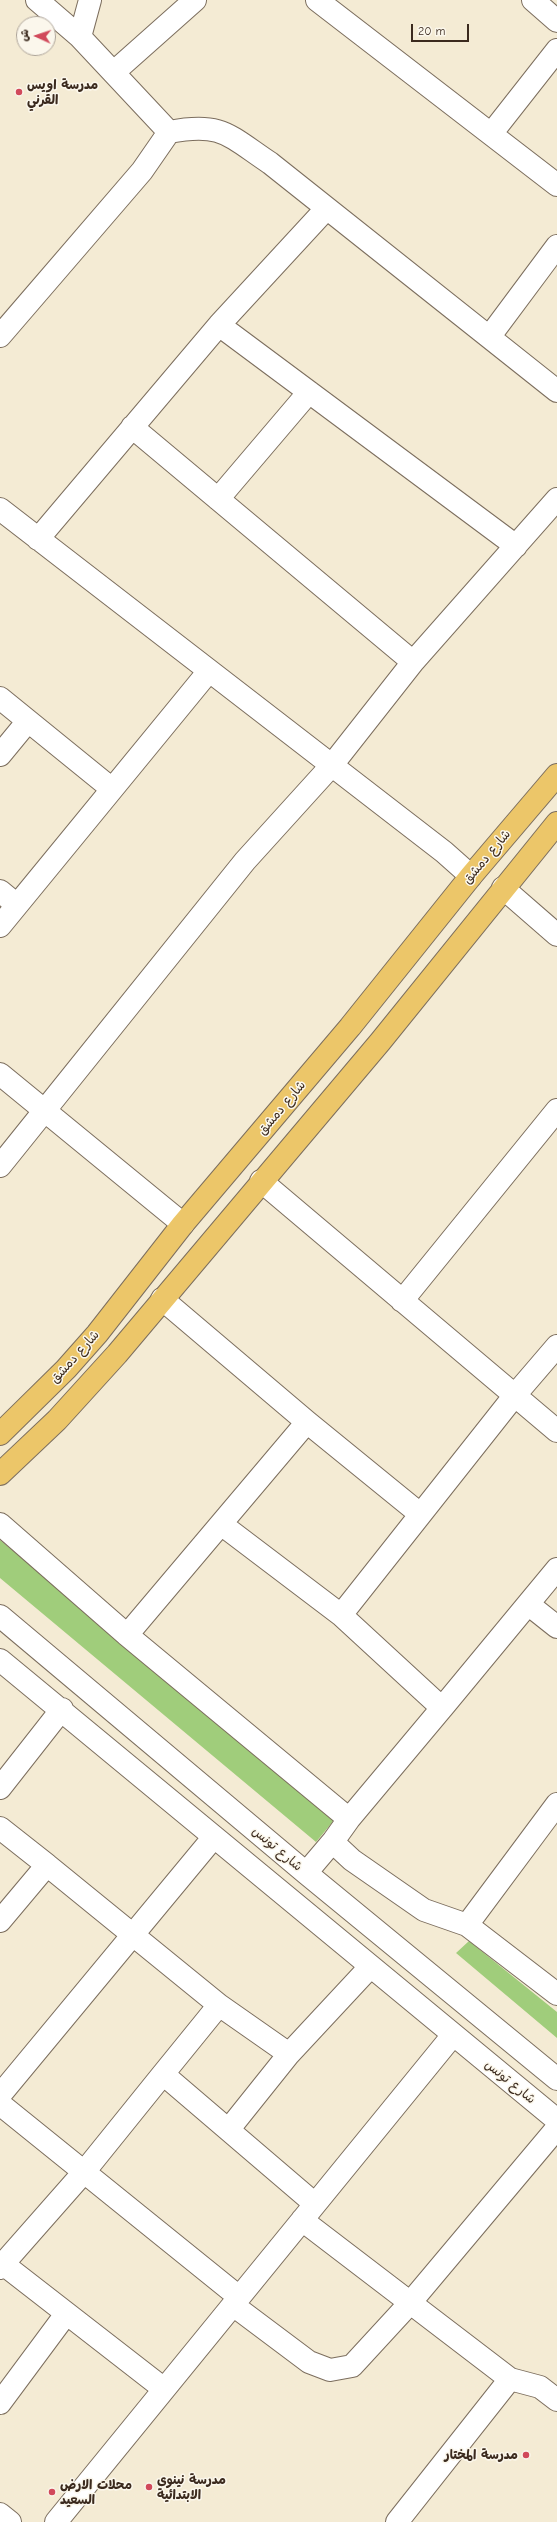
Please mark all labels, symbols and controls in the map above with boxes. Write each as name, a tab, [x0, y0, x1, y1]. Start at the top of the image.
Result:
north arrow	[16, 16, 56, 56]
scale bar	[413, 16, 471, 42]
text: 20 m	[418, 24, 446, 38]
text: ش	[18, 29, 31, 42]
place label: مدرسة اويس القرني	[27, 77, 98, 108]
marker: مدرسة اويس القرني	[14, 87, 24, 97]
street label: شارع دمشق	[460, 827, 514, 887]
street label: شارع دمشق	[255, 1078, 309, 1138]
street label: شارع دمشق	[47, 1327, 103, 1387]
street label: شارع تونس	[249, 1823, 305, 1875]
street label: شارع تونس	[481, 2057, 539, 2107]
place label: مدرسة المختار	[445, 2447, 518, 2463]
marker: مدرسة المختار	[521, 2450, 531, 2460]
place label: مدرسة نينوى الابتدائية	[157, 2472, 226, 2503]
place label: محلات الارض السعيد	[60, 2477, 132, 2508]
marker: مدرسة نينوى الابتدائية	[144, 2482, 154, 2492]
marker: محلات الارض السعيد	[47, 2487, 57, 2497]

